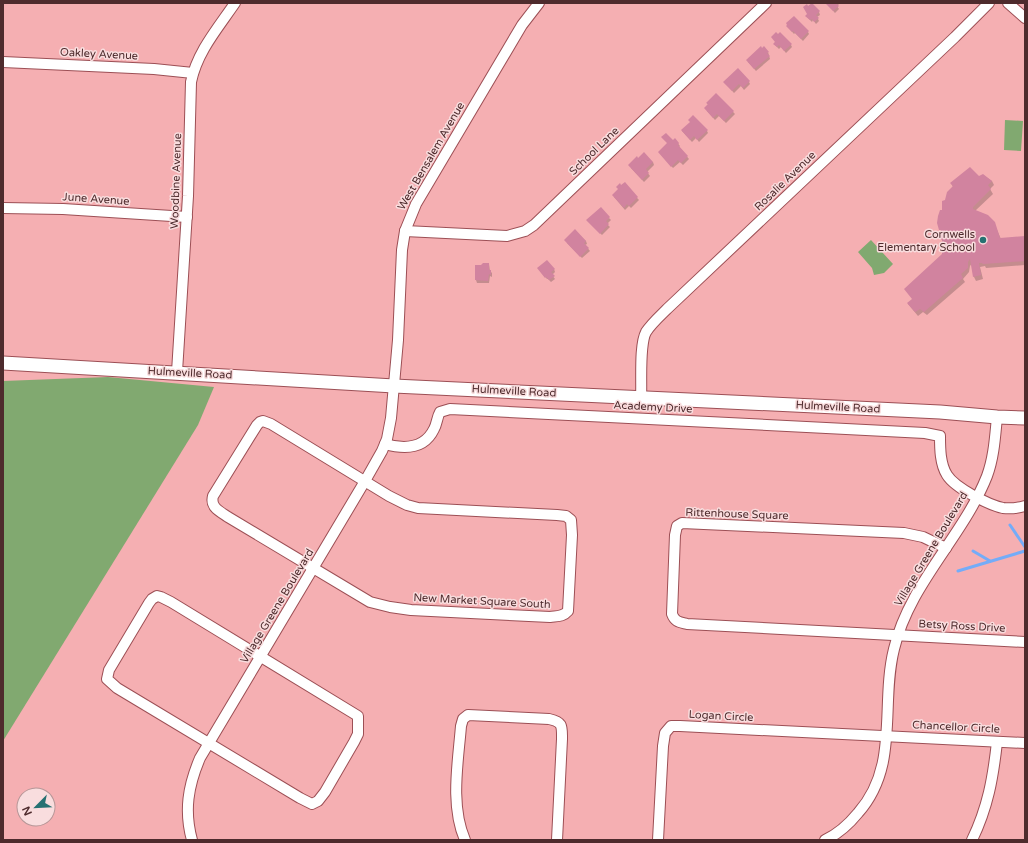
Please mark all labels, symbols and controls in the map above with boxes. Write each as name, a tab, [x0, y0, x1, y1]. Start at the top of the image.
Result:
street label: Oakley Avenue	[60, 45, 138, 63]
street label: West Bensalem Avenue	[395, 100, 467, 212]
street label: School Lane	[567, 124, 621, 178]
street label: Woodbine Avenue	[168, 133, 184, 229]
street label: Rosalie Avenue	[752, 149, 818, 213]
street label: June Avenue	[62, 190, 130, 208]
place label: Cornwells Elementary School	[877, 228, 975, 254]
marker: Cornwells Elementary School	[978, 235, 988, 245]
street label: Hulmeville Road	[147, 364, 233, 382]
street label: Hulmeville Road	[471, 382, 557, 400]
street label: Academy Drive	[613, 398, 693, 416]
street label: Hulmeville Road	[795, 398, 881, 416]
street label: Village Greene Boulevard	[892, 489, 970, 609]
street label: Rittenhouse Square	[685, 506, 789, 522]
street label: Village Greene Boulevard	[238, 546, 316, 666]
street label: New Market Square South	[413, 591, 551, 611]
street label: Betsy Ross Drive	[918, 617, 1006, 635]
street label: Logan Circle	[688, 708, 754, 724]
street label: Chancellor Circle	[912, 718, 1000, 736]
north arrow	[16, 787, 56, 827]
text: N	[20, 804, 35, 818]

